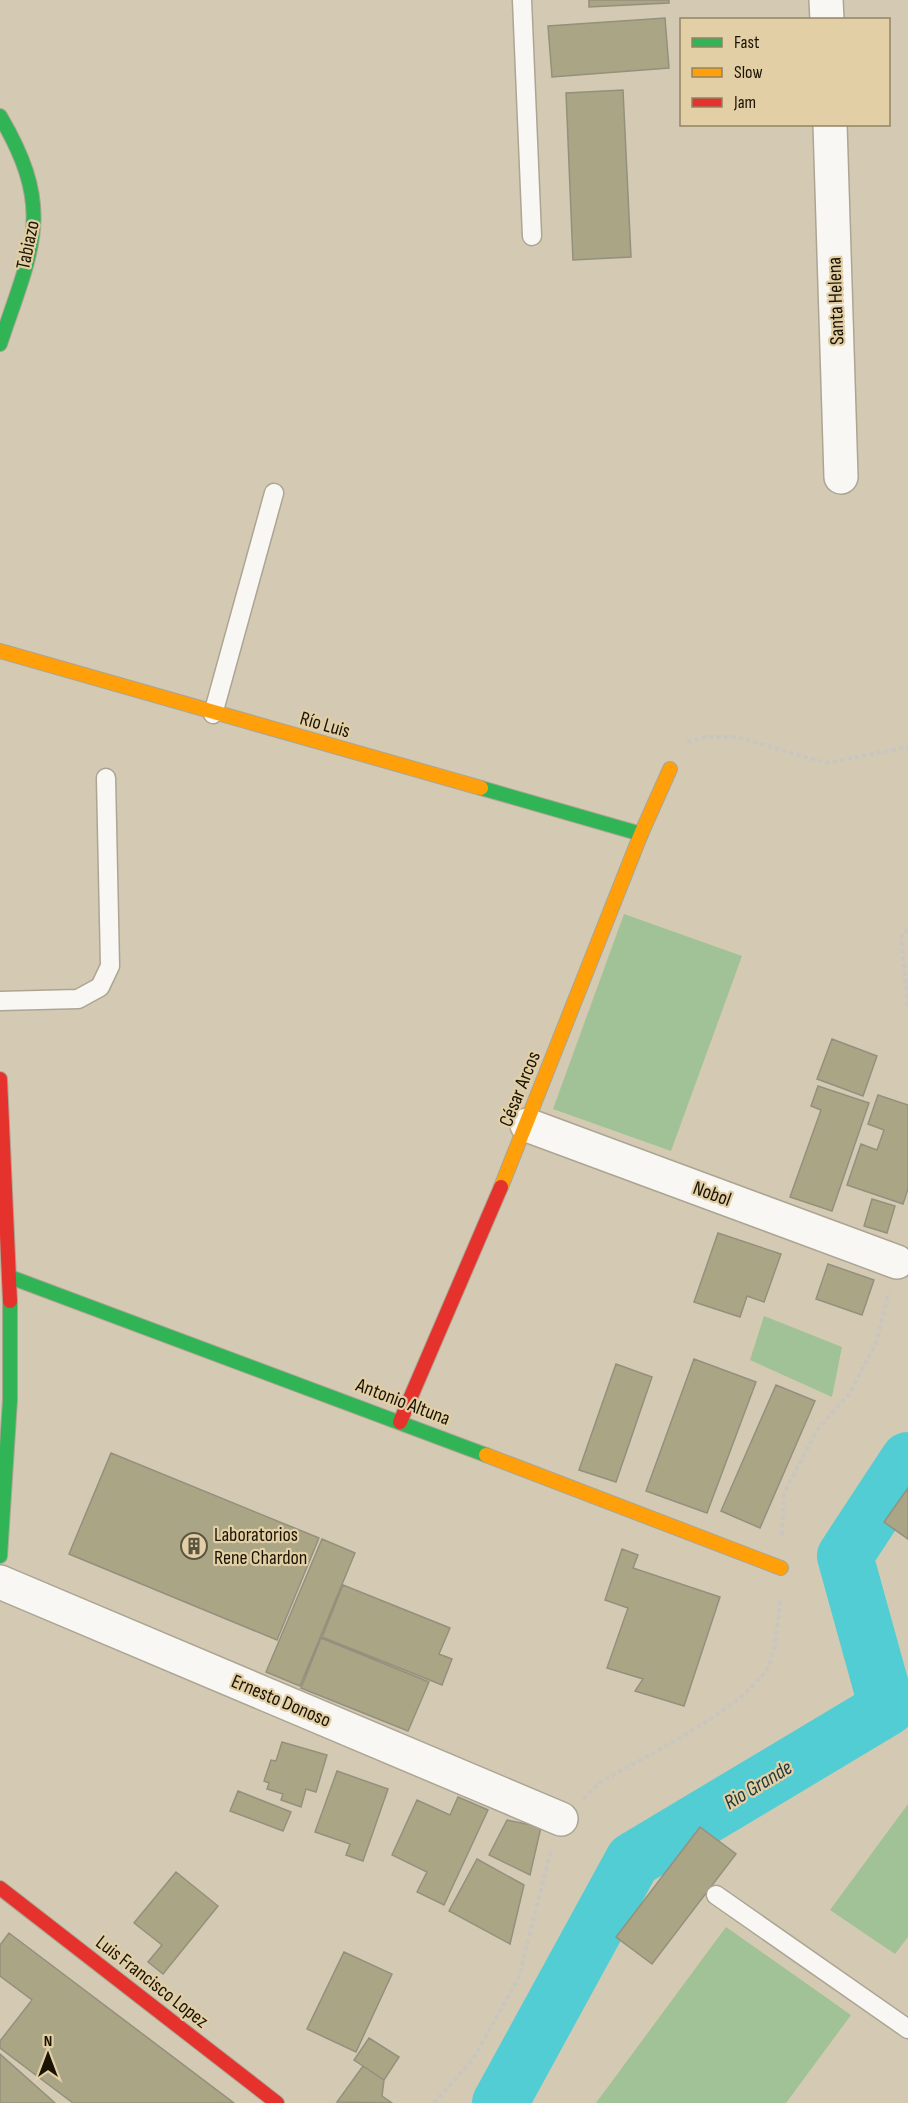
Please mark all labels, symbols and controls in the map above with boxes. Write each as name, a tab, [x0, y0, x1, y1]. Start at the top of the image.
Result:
legend	[680, 18, 890, 126]
text: Fast	[734, 32, 760, 53]
text: Slow	[734, 62, 763, 83]
text: Jam	[733, 92, 756, 113]
street label: Tabiazo	[11, 218, 45, 272]
street label: Santa Helena	[822, 257, 850, 345]
street label: Río Luis	[297, 706, 353, 744]
street label: César Arcos	[494, 1048, 546, 1130]
street label: Nobol	[690, 1176, 734, 1212]
street label: Antonio Altuna	[352, 1373, 453, 1431]
place label: Laboratorios Rene Chardon	[214, 1523, 307, 1570]
building icon: Laboratorios Rene Chardon	[179, 1531, 209, 1561]
street label: Ernesto Donoso	[228, 1669, 334, 1733]
water label: Rio Grande	[719, 1755, 797, 1815]
street label: Luis Francisco Lopez	[91, 1931, 213, 2033]
north arrow	[18, 2025, 78, 2085]
text: N	[44, 2032, 52, 2051]

